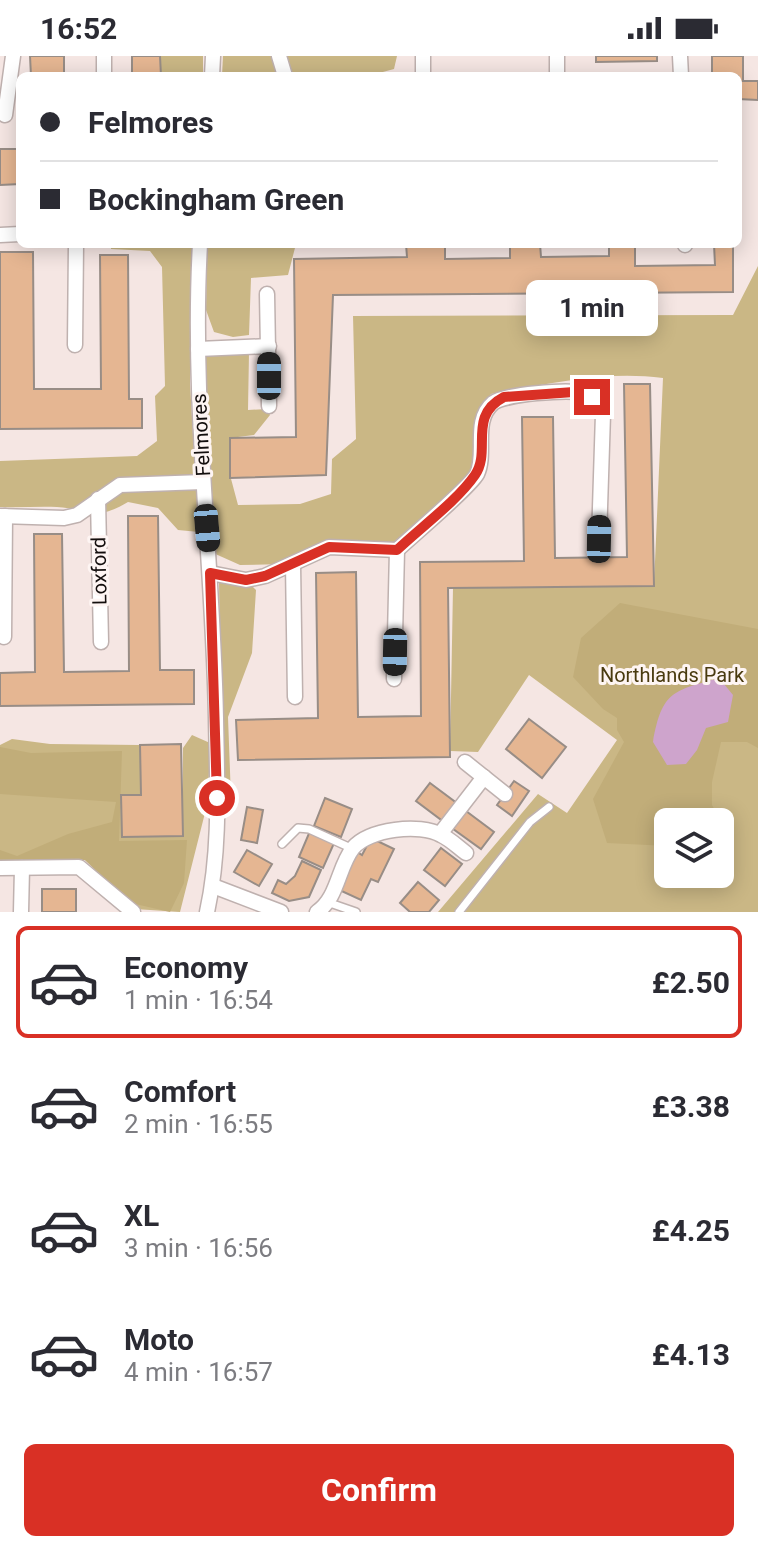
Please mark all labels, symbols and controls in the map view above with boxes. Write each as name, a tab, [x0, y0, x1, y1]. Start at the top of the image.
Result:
text: 16:52	[40, 11, 117, 46]
text: Felmores	[88, 105, 214, 140]
text: Bockingham Green	[88, 182, 344, 217]
callout: 1 min	[526, 281, 658, 337]
text: 1 min	[559, 293, 625, 323]
car	[257, 352, 281, 400]
route end	[574, 379, 610, 415]
street label: Felmores	[187, 393, 215, 477]
car	[193, 503, 221, 553]
car	[587, 515, 611, 563]
street label: Loxford	[86, 537, 112, 605]
car	[383, 628, 407, 676]
park label: Northlands Park	[600, 663, 745, 687]
route start	[199, 780, 235, 816]
map controls	[654, 808, 734, 888]
button: layers	[654, 808, 734, 888]
icon: car	[28, 946, 100, 1018]
text: Economy	[124, 950, 248, 985]
text: £2.50	[652, 965, 730, 1000]
text: 1 min · 16:54	[124, 985, 273, 1015]
icon: car	[28, 1070, 100, 1142]
text: Comfort	[124, 1074, 236, 1109]
text: £3.38	[652, 1089, 730, 1124]
text: 2 min · 16:55	[124, 1109, 273, 1139]
icon: car	[28, 1194, 100, 1266]
text: XL	[124, 1198, 159, 1233]
text: £4.25	[652, 1213, 730, 1248]
text: 3 min · 16:56	[124, 1233, 273, 1263]
icon: car	[28, 1318, 100, 1390]
text: Moto	[124, 1322, 194, 1357]
text: £4.13	[652, 1337, 730, 1372]
text: 4 min · 16:57	[124, 1357, 273, 1387]
button: Confirm	[24, 1444, 734, 1536]

